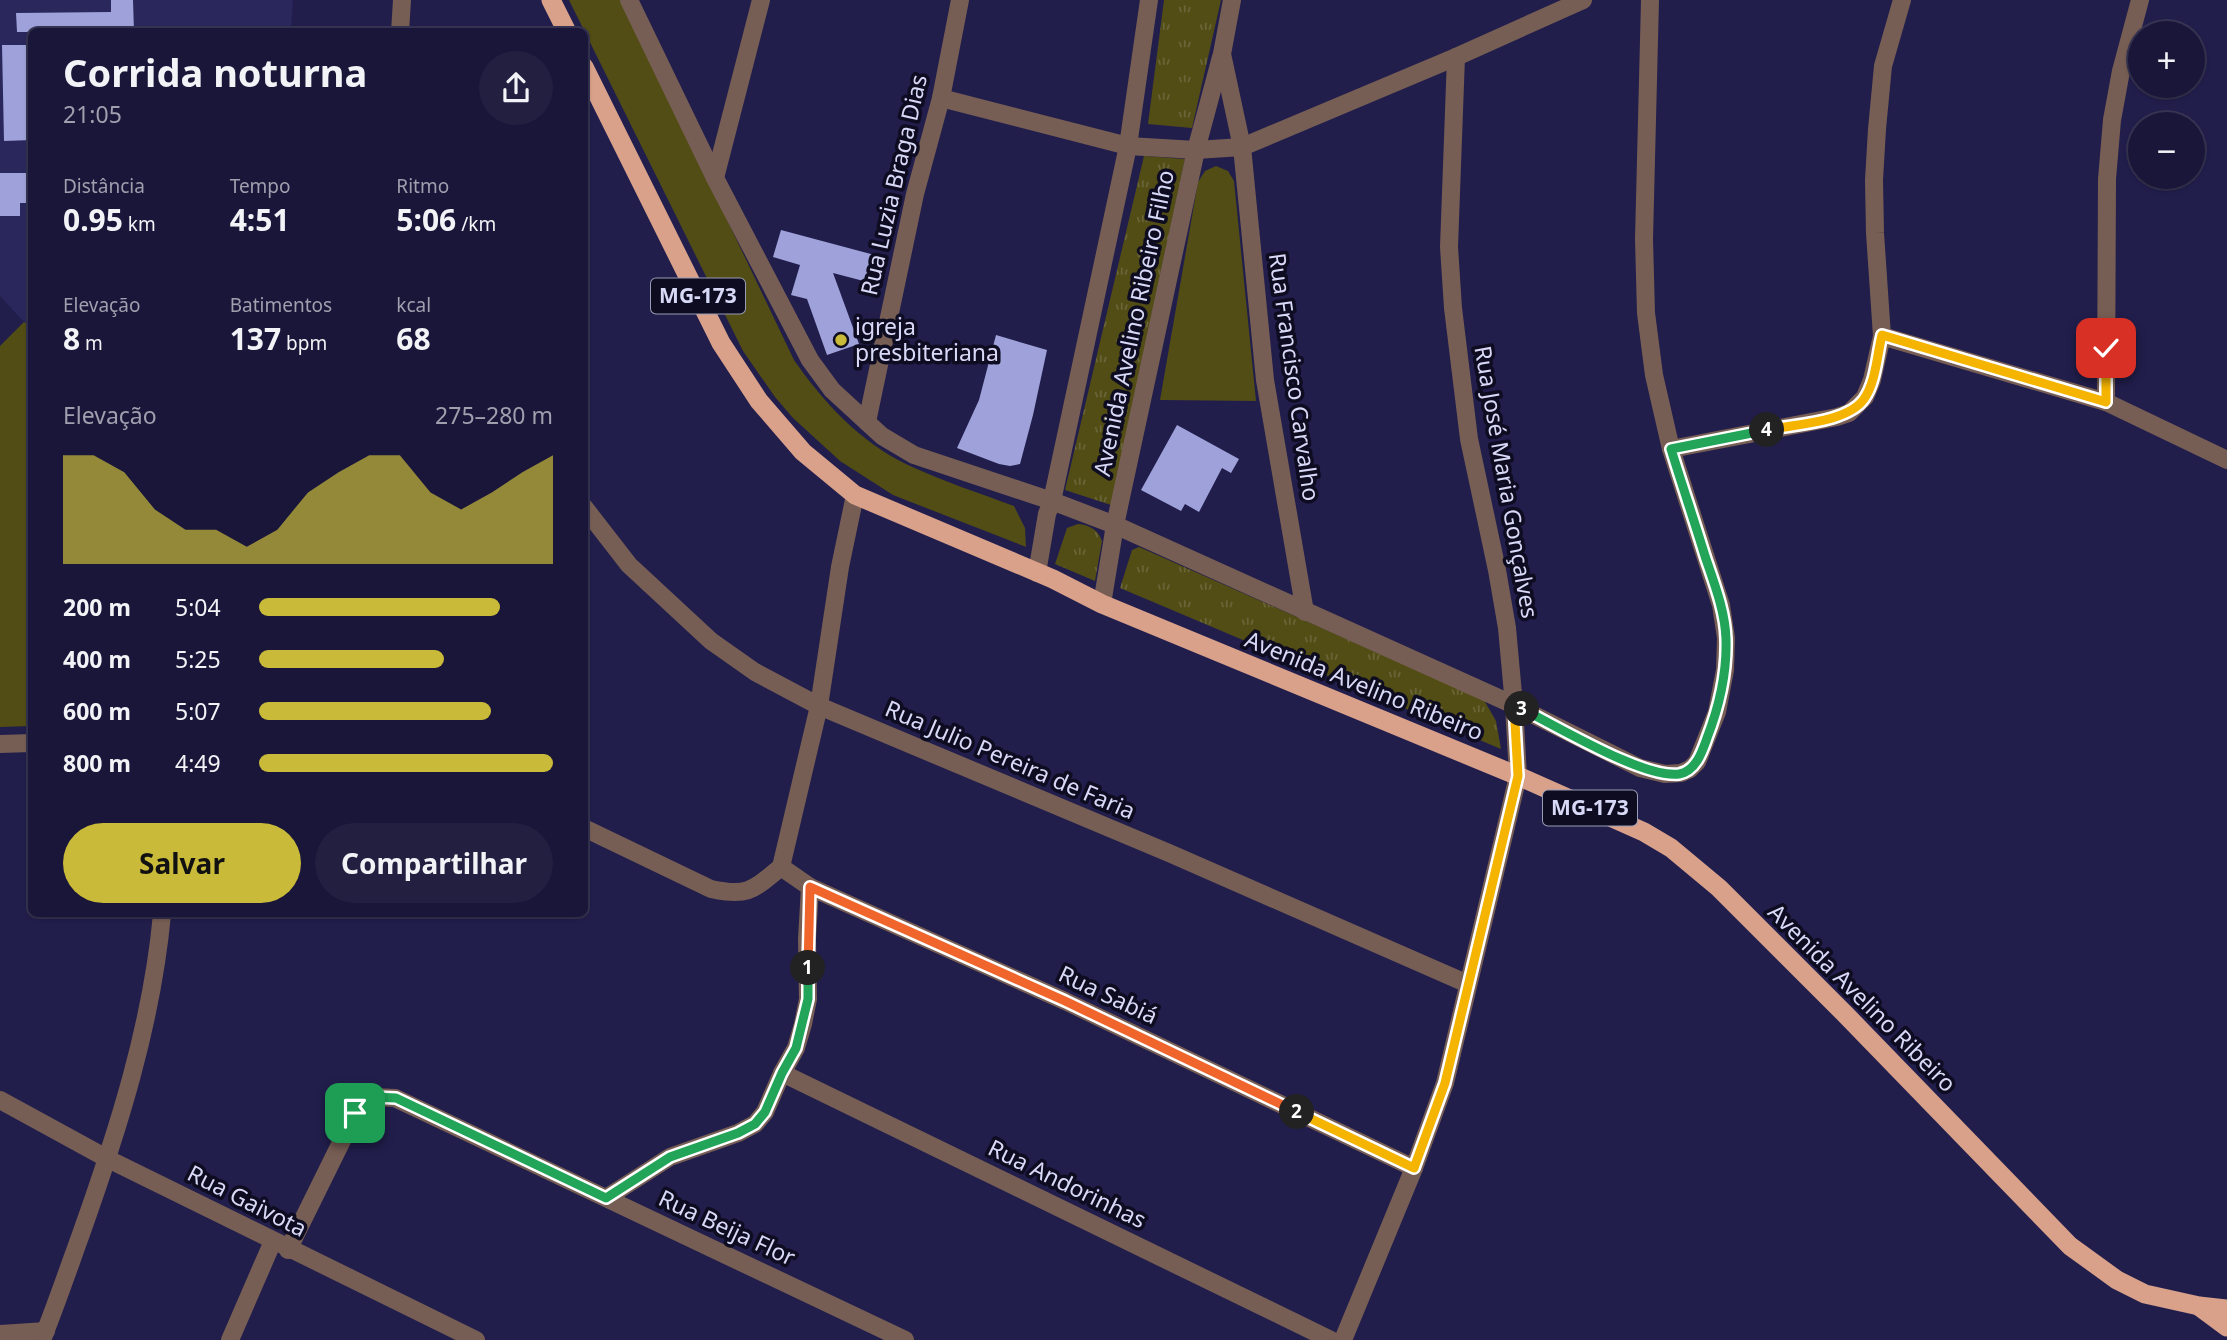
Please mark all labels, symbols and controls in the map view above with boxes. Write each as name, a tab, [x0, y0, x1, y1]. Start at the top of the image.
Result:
map controls	[2128, 21, 2205, 189]
button: +	[2128, 21, 2205, 98]
text: Corrida noturna	[63, 46, 367, 98]
button: share	[479, 51, 553, 125]
street label: Rua Luzia Braga Dias	[852, 71, 934, 298]
text: 21:05	[63, 98, 122, 130]
button: −	[2128, 112, 2205, 189]
street label: Avenida Avelino Ribeiro Filho	[1085, 167, 1181, 479]
text: Distância	[63, 173, 145, 199]
text: Tempo	[230, 173, 291, 199]
text: Ritmo	[396, 173, 449, 199]
text: 0.95	[63, 199, 123, 240]
text: 4:51	[230, 199, 290, 240]
text: 5:06	[396, 199, 456, 240]
text: km	[123, 211, 156, 237]
text: /km	[456, 211, 496, 237]
street label: Rua Francisco Carvalho	[1262, 251, 1328, 503]
road number: MG-173	[651, 278, 745, 314]
text: Elevação	[63, 292, 140, 318]
text: Batimentos	[230, 292, 332, 318]
text: kcal	[396, 292, 431, 318]
place label: igreja presbiteriana	[855, 310, 999, 368]
text: 8	[63, 318, 80, 359]
text: 137	[230, 318, 281, 359]
text: 68	[396, 318, 431, 359]
pin	[2076, 318, 2136, 378]
icon: check	[2087, 329, 2125, 367]
text: m	[80, 330, 103, 356]
text: bpm	[281, 330, 327, 356]
marker: igreja presbiteriana	[833, 332, 849, 348]
street label: Rua José Maria Gonçalves	[1467, 343, 1547, 621]
text: Elevação	[63, 399, 157, 431]
text: 275–280 m	[435, 399, 553, 431]
pin: 4	[1750, 412, 1784, 448]
text: 4	[1761, 416, 1772, 442]
text: 200 m	[63, 591, 131, 623]
text: 5:04	[175, 591, 221, 623]
street label: Avenida Avelino Ribeiro	[1241, 623, 1488, 748]
text: 400 m	[63, 643, 131, 675]
text: 5:25	[175, 643, 221, 675]
street label: Rua Julio Pereira de Faria	[880, 692, 1140, 826]
pin: 3	[1504, 692, 1540, 726]
text: 600 m	[63, 695, 131, 727]
text: 5:07	[175, 695, 221, 727]
text: 3	[1516, 695, 1527, 721]
text: 800 m	[63, 747, 131, 779]
text: 4:49	[175, 747, 221, 779]
road number: MG-173	[1543, 790, 1637, 826]
button: Salvar	[63, 823, 301, 903]
button: Compartilhar	[315, 823, 553, 903]
street label: Avenida Avelino Ribeiro	[1762, 896, 1964, 1098]
pin: 1	[790, 950, 826, 986]
text: 1	[802, 954, 813, 980]
street label: Rua Sabiá	[1054, 957, 1163, 1031]
pin	[325, 1083, 385, 1143]
icon: arrive	[336, 1094, 374, 1132]
pin: 2	[1280, 1094, 1314, 1130]
text: 2	[1291, 1098, 1302, 1124]
street label: Rua Andorinhas	[983, 1131, 1152, 1235]
street label: Rua Gaivota	[182, 1156, 313, 1244]
street label: Rua Beija Flor	[654, 1181, 801, 1273]

